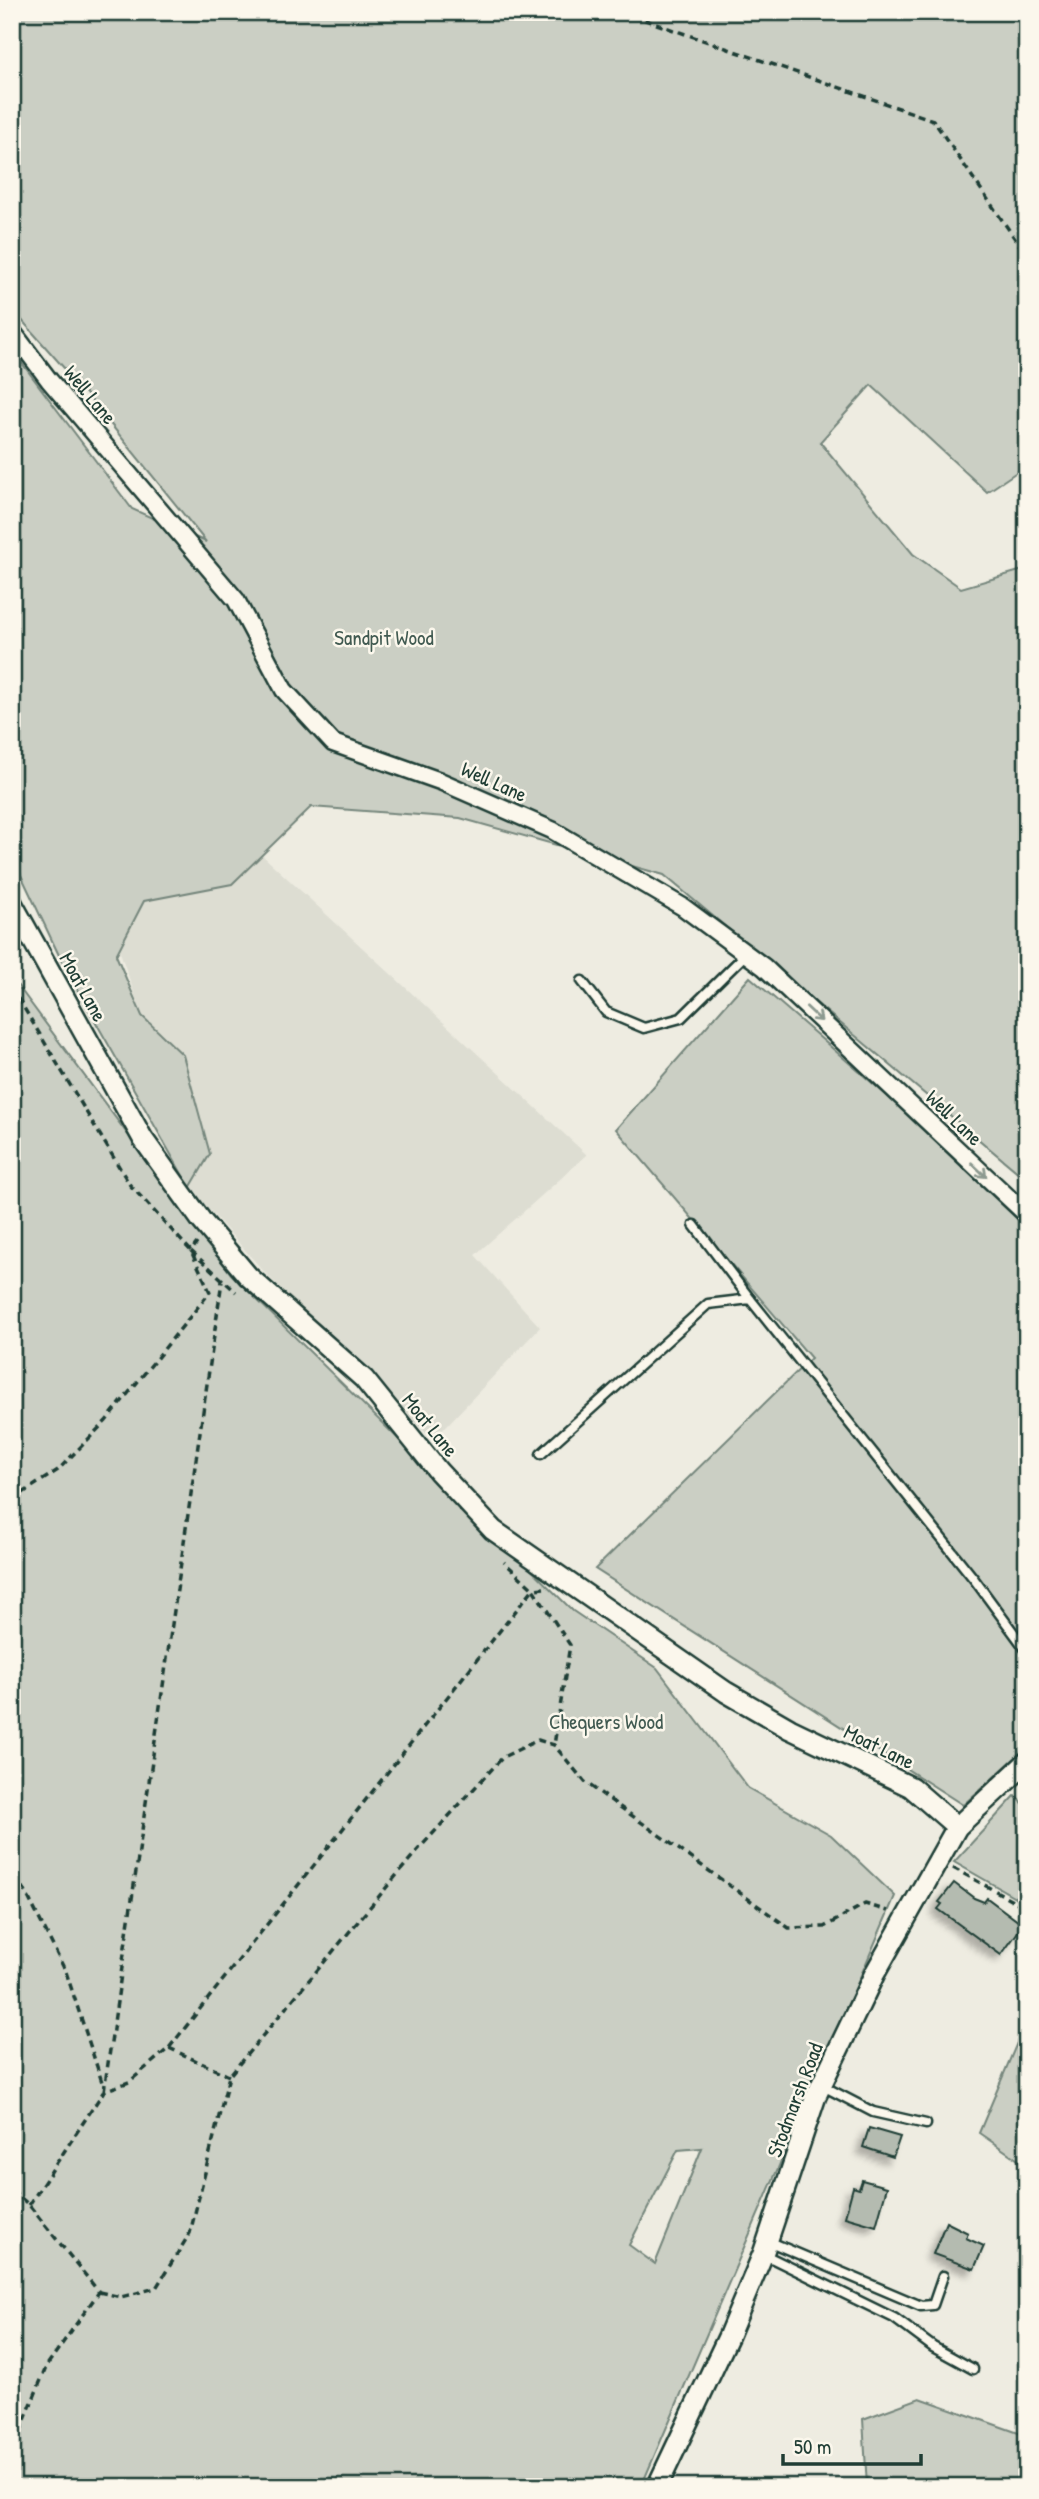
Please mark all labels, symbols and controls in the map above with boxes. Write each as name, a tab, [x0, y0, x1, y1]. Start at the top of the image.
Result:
street label: Well Lane	[57, 359, 124, 430]
park label: Sandpit Wood	[334, 623, 434, 652]
street label: Well Lane	[457, 754, 532, 809]
street label: Moat Lane	[53, 947, 114, 1027]
one-way arrow	[805, 1006, 823, 1022]
street label: Well Lane	[919, 1083, 989, 1152]
one-way arrow	[970, 1162, 987, 1179]
street label: Moat Lane	[395, 1386, 465, 1463]
park label: Chequers Wood	[549, 1707, 663, 1736]
street label: Moat Lane	[839, 1717, 919, 1776]
street label: Stodmarsh Road	[759, 2038, 830, 2161]
scale bar	[783, 2422, 922, 2466]
text: 50 m	[794, 2432, 831, 2461]

